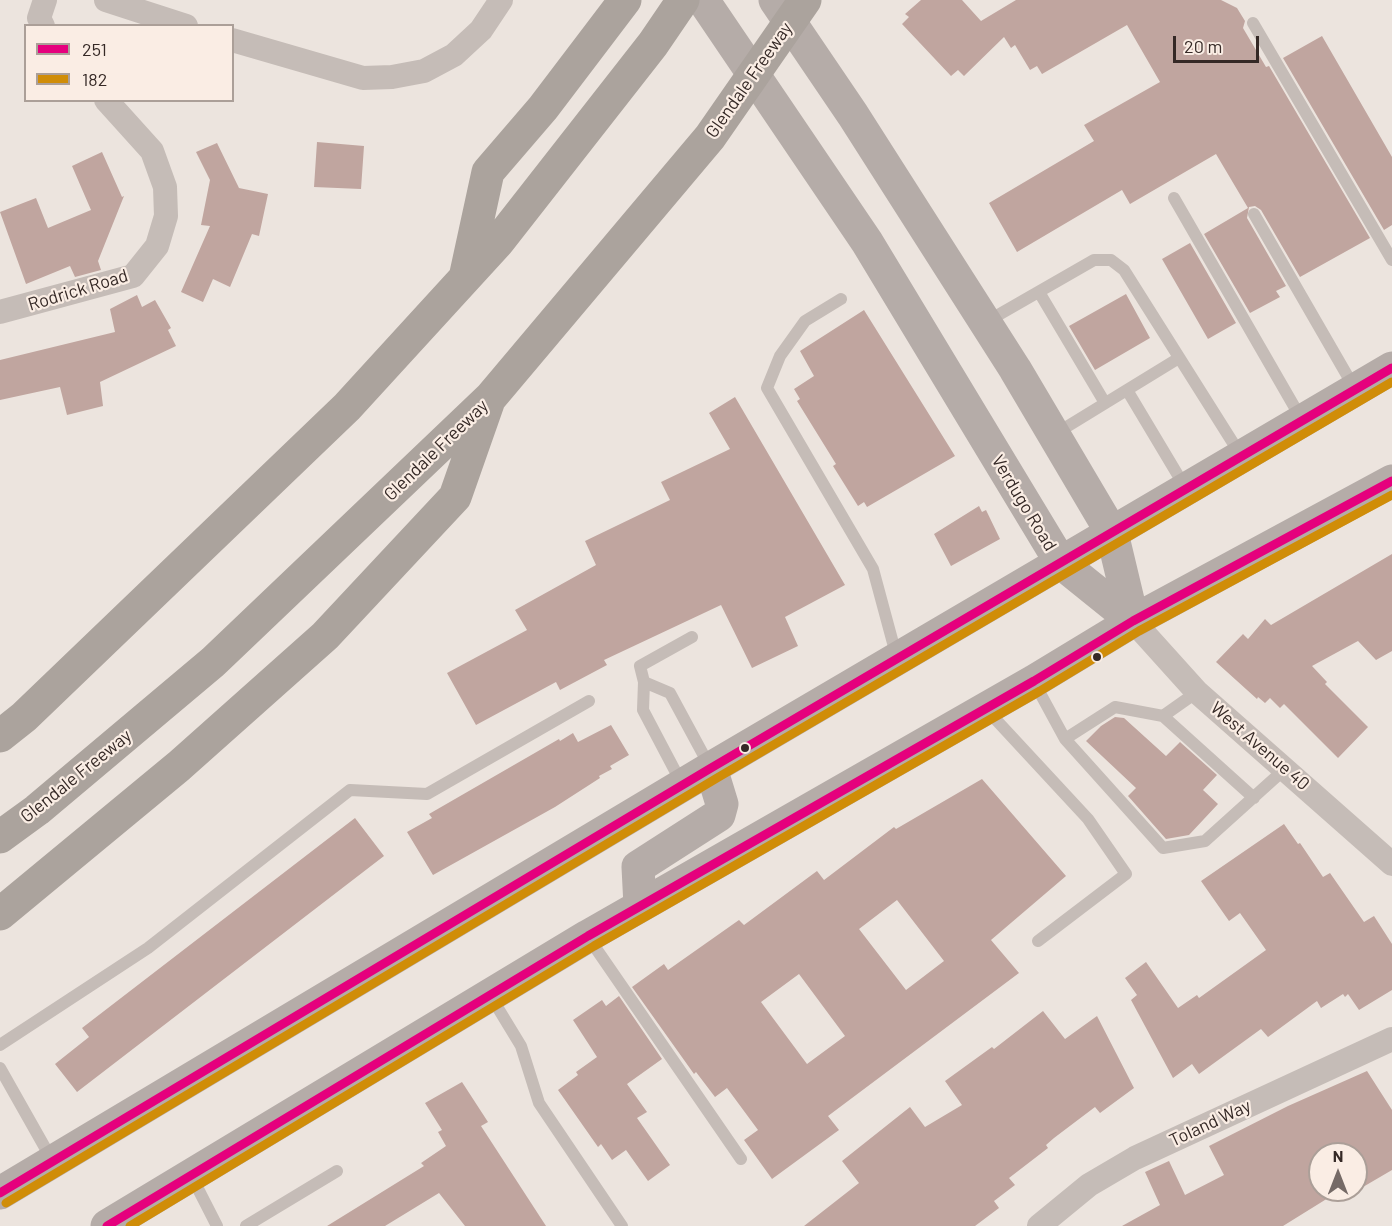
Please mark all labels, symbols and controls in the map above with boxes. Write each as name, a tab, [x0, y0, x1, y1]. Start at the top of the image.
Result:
street label: Glendale Freeway	[701, 18, 797, 142]
legend	[24, 24, 234, 102]
scale bar	[1176, 24, 1262, 62]
text: 20 m	[1184, 35, 1222, 57]
text: 251	[82, 38, 107, 60]
text: 182	[82, 68, 107, 90]
street label: Rodrick Road	[25, 265, 131, 315]
street label: Glendale Freeway	[379, 395, 493, 505]
street label: Verdugo Road	[987, 451, 1061, 555]
unlabelled marker	[1091, 651, 1103, 663]
street label: West Avenue 40	[1206, 697, 1314, 795]
street label: Glendale Freeway	[16, 725, 136, 827]
unlabelled marker	[739, 742, 751, 754]
street label: Toland Way	[1166, 1095, 1254, 1151]
north arrow	[1308, 1142, 1368, 1202]
text: N	[1333, 1146, 1343, 1165]

